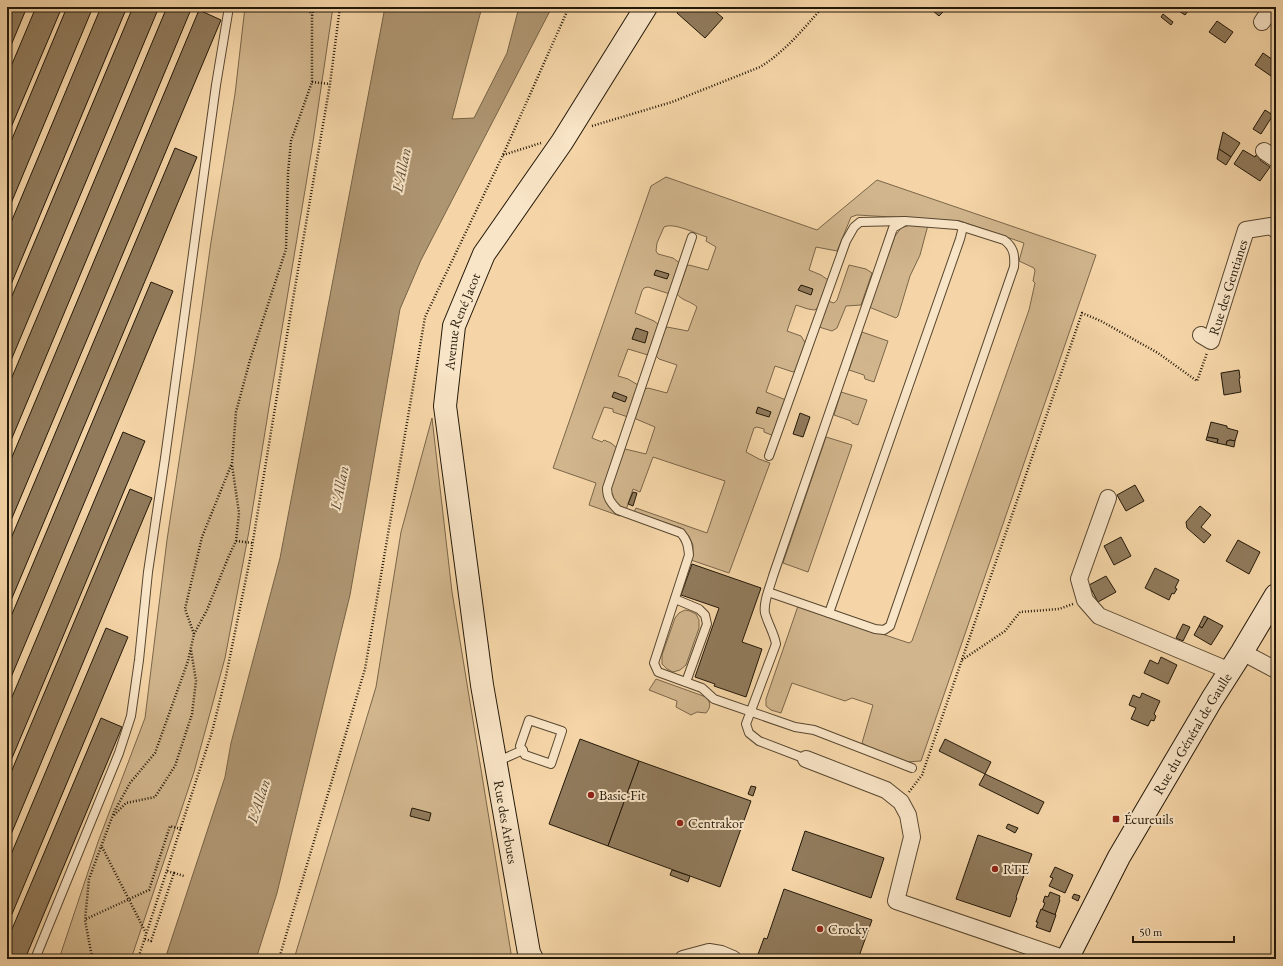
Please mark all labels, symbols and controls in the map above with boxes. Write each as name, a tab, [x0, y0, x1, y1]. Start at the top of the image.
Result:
water label: L'Allan	[387, 146, 415, 195]
street label: Rue des Gentianes	[1204, 237, 1252, 337]
street label: Avenue René Jacot	[440, 269, 484, 372]
water label: L'Allan	[325, 464, 353, 513]
street label: Rue du Général de Gaulle	[1149, 669, 1236, 798]
water label: L'Allan	[242, 777, 274, 826]
street label: Rue des Arbues	[490, 779, 522, 866]
place label: Basic-Fit	[599, 786, 646, 804]
marker: Basic-Fit	[586, 790, 596, 800]
place label: Écureuils	[1124, 810, 1174, 828]
place label: Centrakor	[688, 814, 744, 832]
marker: Écureuils	[1111, 814, 1121, 824]
marker: Centrakor	[675, 818, 685, 828]
place label: RTE	[1003, 860, 1029, 878]
marker: RTE	[990, 864, 1000, 874]
scale bar	[1133, 918, 1234, 944]
place label: Crocky	[828, 920, 869, 938]
marker: Crocky	[815, 924, 825, 934]
text: 50 m	[1139, 924, 1163, 940]

